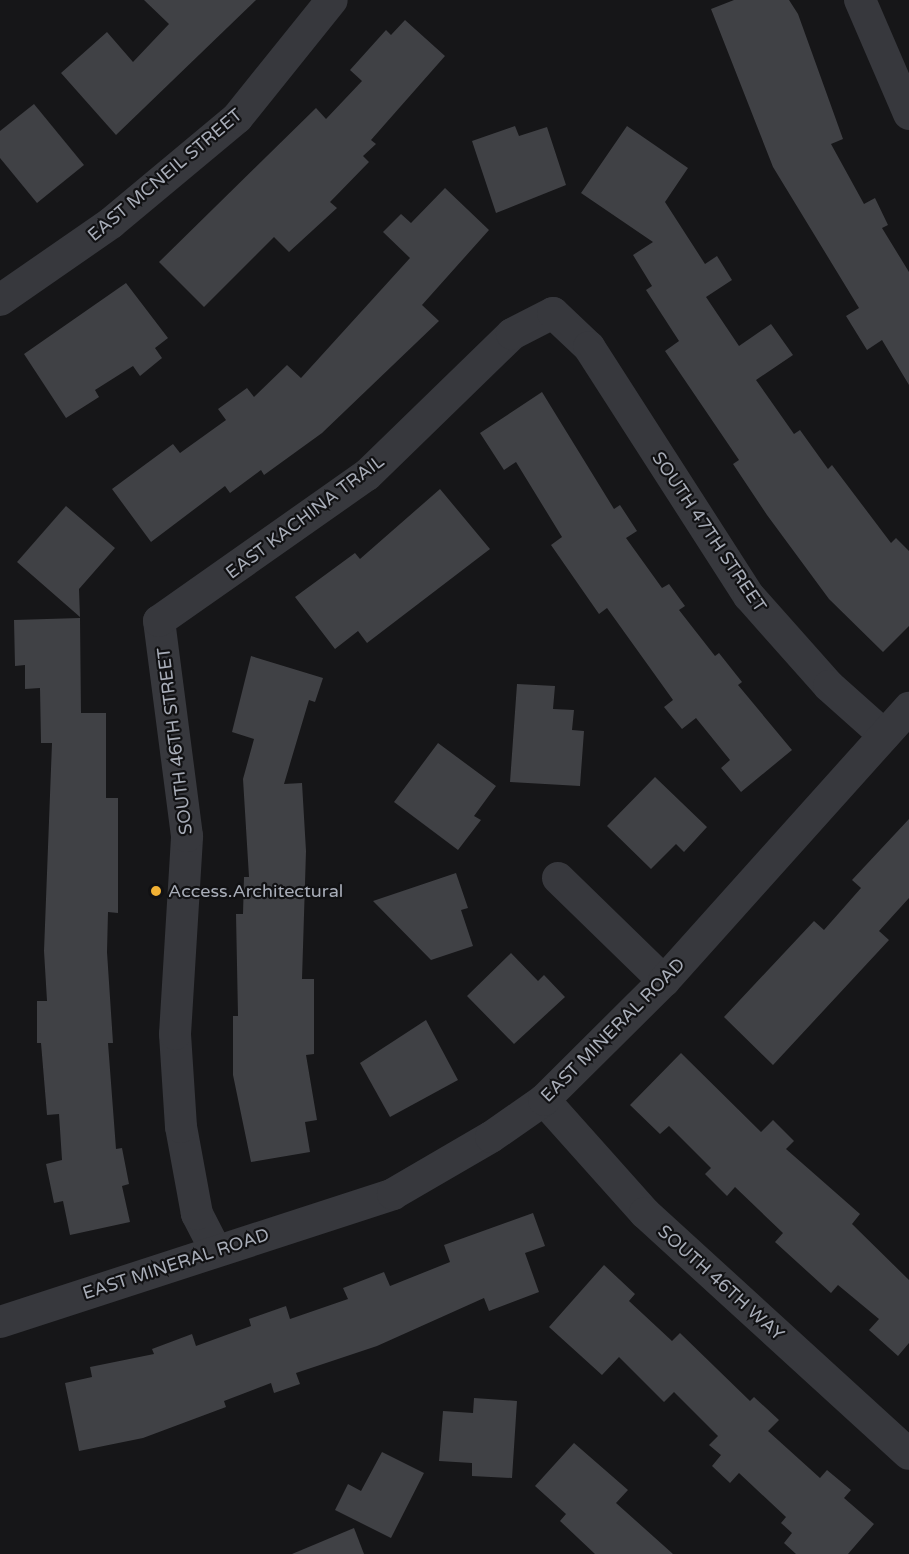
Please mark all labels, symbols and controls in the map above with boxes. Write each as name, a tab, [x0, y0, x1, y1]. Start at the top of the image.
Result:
street label: EAST MCNEIL STREET	[83, 104, 247, 246]
street label: SOUTH 47TH STREET	[647, 448, 771, 616]
street label: EAST KACHINA TRAIL	[222, 450, 388, 584]
street label: SOUTH 46TH STREET	[153, 646, 197, 836]
place label: Access.Architectural	[168, 880, 343, 902]
marker: Access.Architectural	[149, 884, 163, 898]
street label: EAST MINERAL ROAD	[536, 953, 690, 1107]
street label: SOUTH 46TH WAY	[653, 1221, 789, 1345]
street label: EAST MINERAL ROAD	[80, 1224, 272, 1304]

